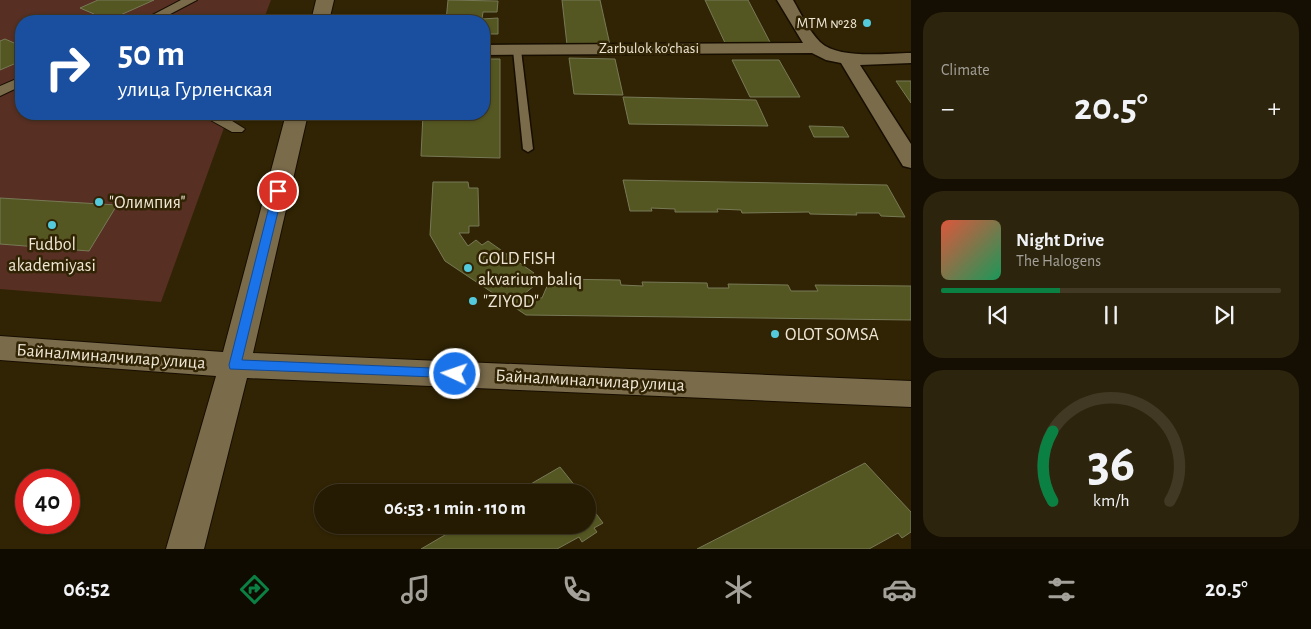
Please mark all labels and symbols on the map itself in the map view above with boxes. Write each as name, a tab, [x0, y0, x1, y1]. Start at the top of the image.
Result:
place label: MTM №28	[796, 16, 857, 31]
marker: MTM №28	[861, 17, 873, 29]
street label: Zarbulok ko'chasi	[599, 41, 699, 56]
pin	[257, 170, 299, 212]
place label: "Олимпия"	[109, 194, 186, 212]
marker: "Олимпия"	[93, 196, 105, 208]
marker: Fudbol akademiyasi	[46, 219, 58, 231]
place label: Fudbol akademiyasi	[8, 236, 96, 275]
place label: GOLD FISH akvarium baliq	[478, 250, 582, 289]
marker: GOLD FISH akvarium baliq	[462, 262, 474, 274]
place label: "ZIYOD"	[483, 293, 539, 311]
marker: "ZIYOD"	[467, 295, 479, 307]
place label: OLOT SOMSA	[785, 326, 879, 344]
marker: OLOT SOMSA	[769, 328, 781, 340]
street label: Байналминалчилар улица	[16, 341, 206, 373]
position arrow	[428, 347, 480, 399]
street label: Байналминалчилар улица	[495, 367, 685, 395]
speed limit sign: 40	[15, 469, 80, 534]

